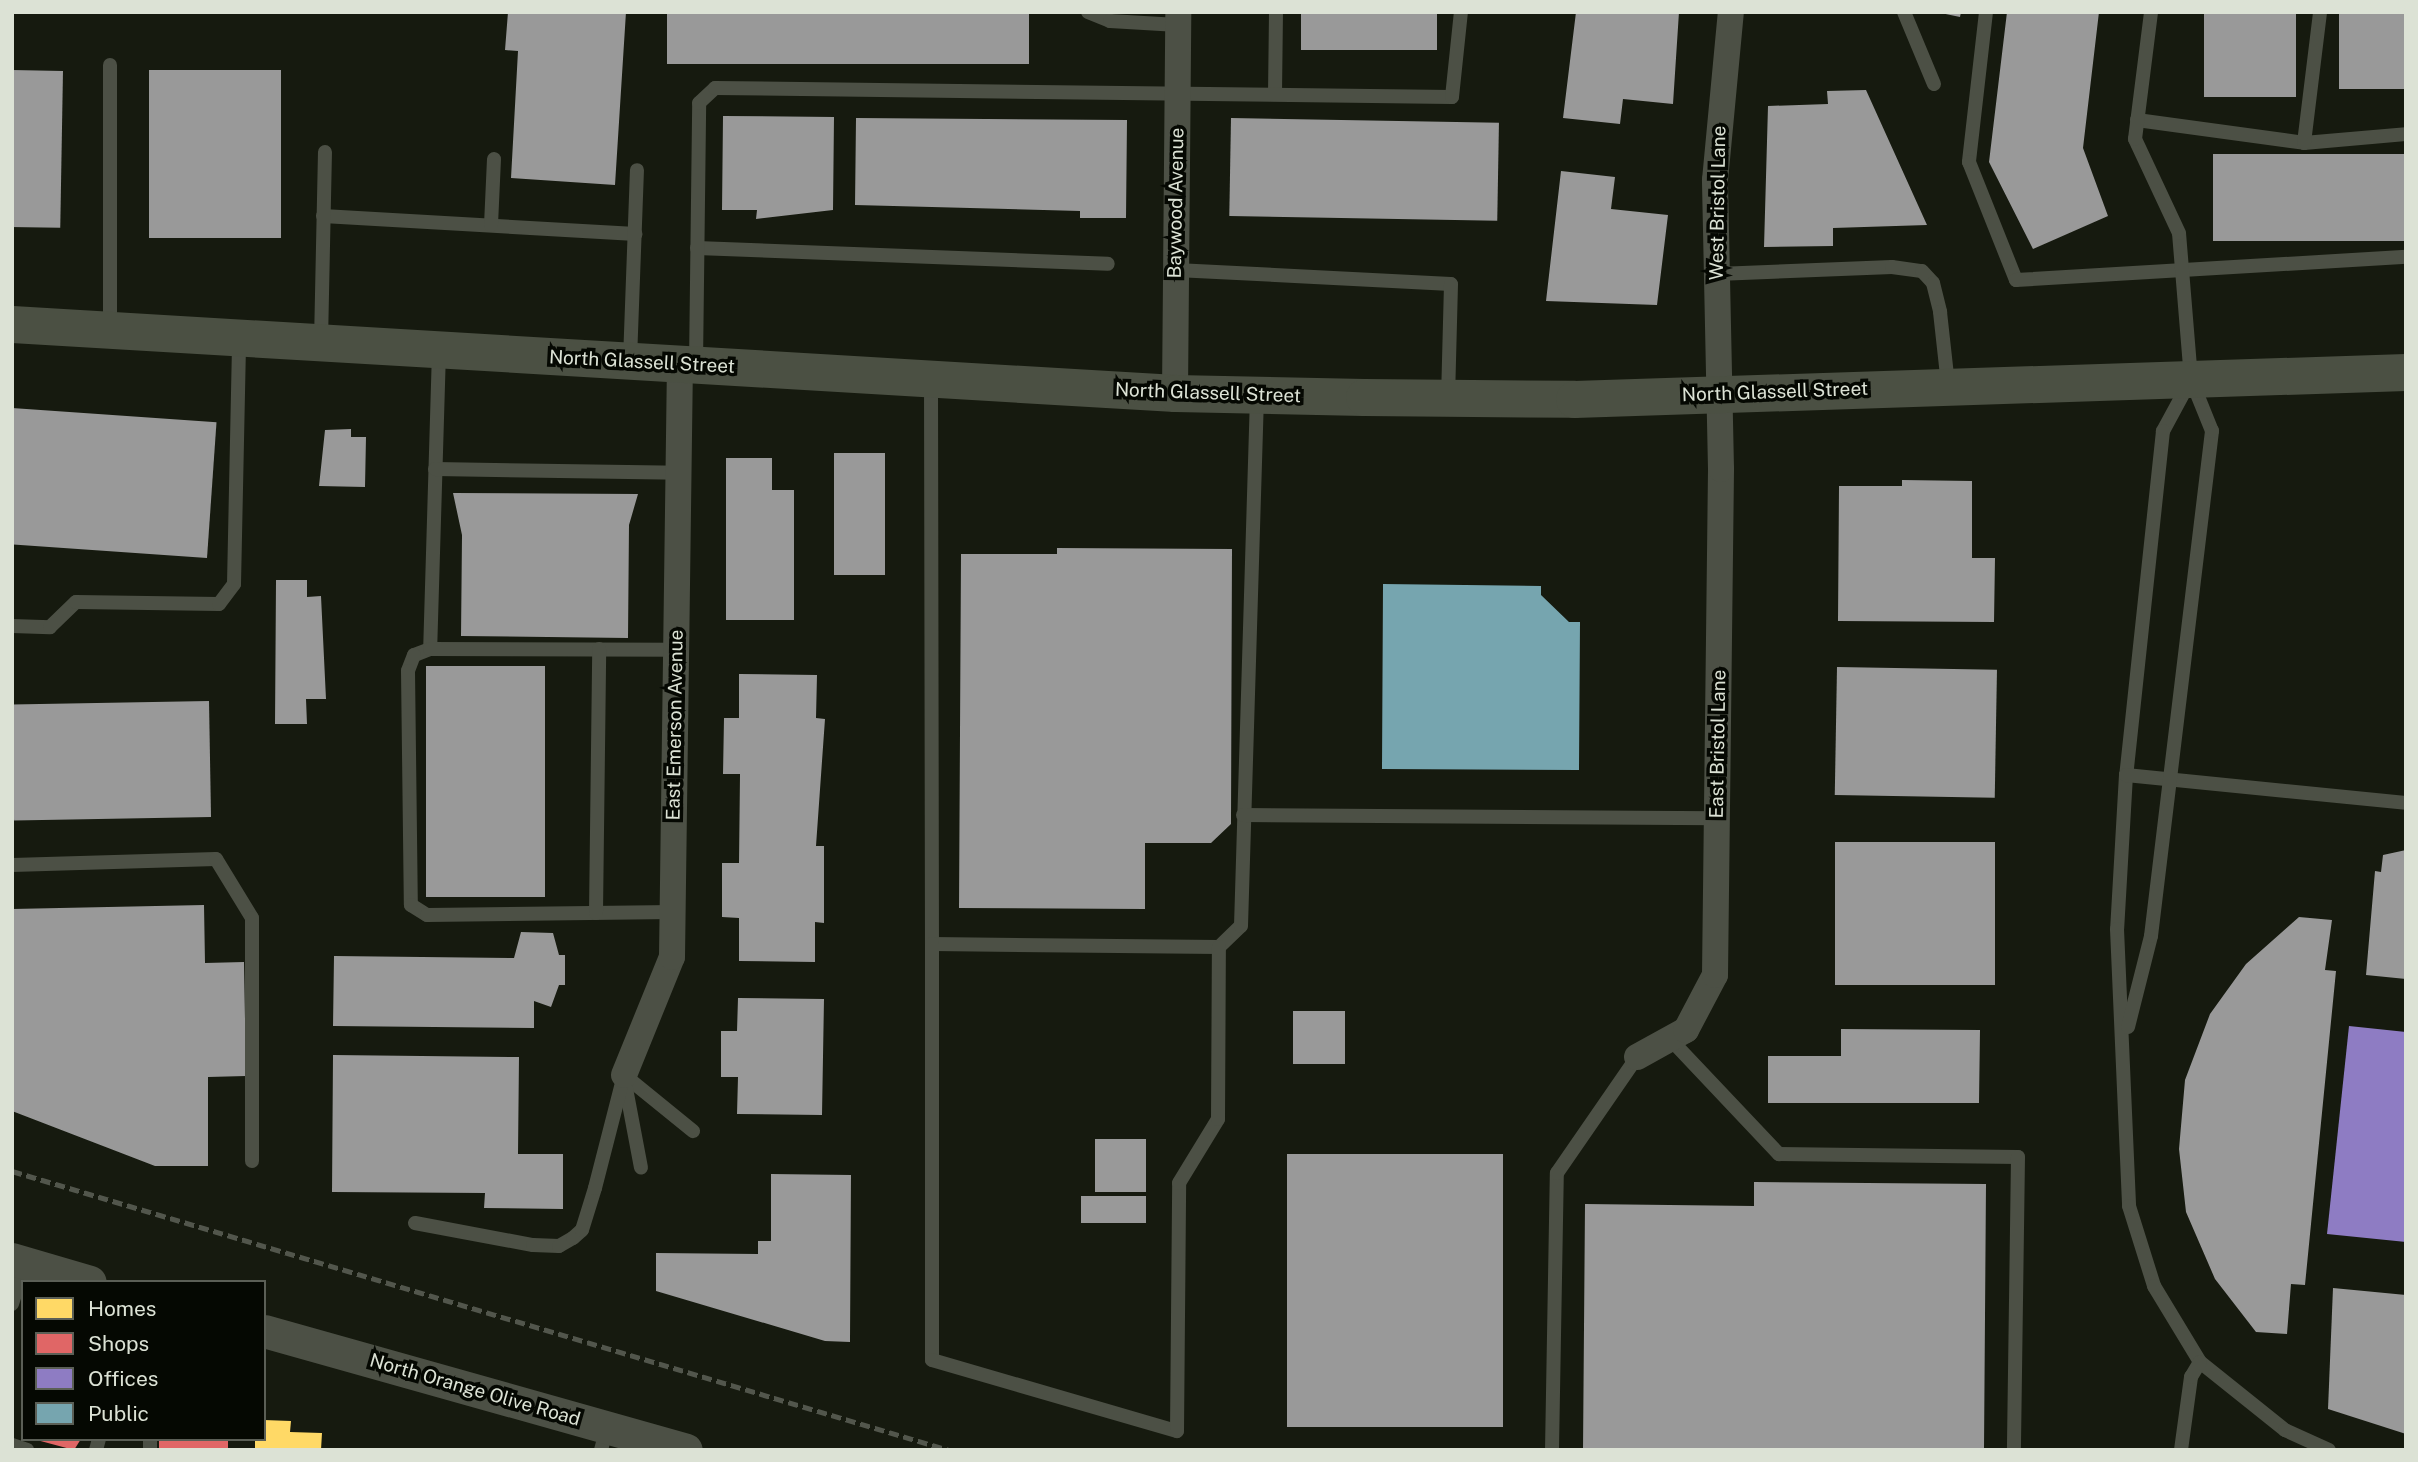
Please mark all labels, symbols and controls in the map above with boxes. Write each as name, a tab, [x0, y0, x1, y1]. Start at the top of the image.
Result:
street label: West Bristol Lane	[1705, 125, 1731, 281]
street label: Baywood Avenue	[1163, 128, 1189, 278]
street label: North Glassell Street	[548, 346, 736, 378]
street label: North Glassell Street	[1681, 377, 1869, 407]
street label: North Glassell Street	[1114, 378, 1302, 408]
street label: East Emerson Avenue	[662, 629, 688, 821]
street label: East Bristol Lane	[1705, 669, 1731, 819]
legend	[21, 1280, 266, 1441]
text: Homes	[88, 1296, 156, 1321]
text: Shops	[88, 1331, 149, 1356]
street label: North Orange Olive Road	[367, 1349, 583, 1431]
text: Offices	[88, 1366, 158, 1391]
text: Public	[88, 1401, 149, 1426]

